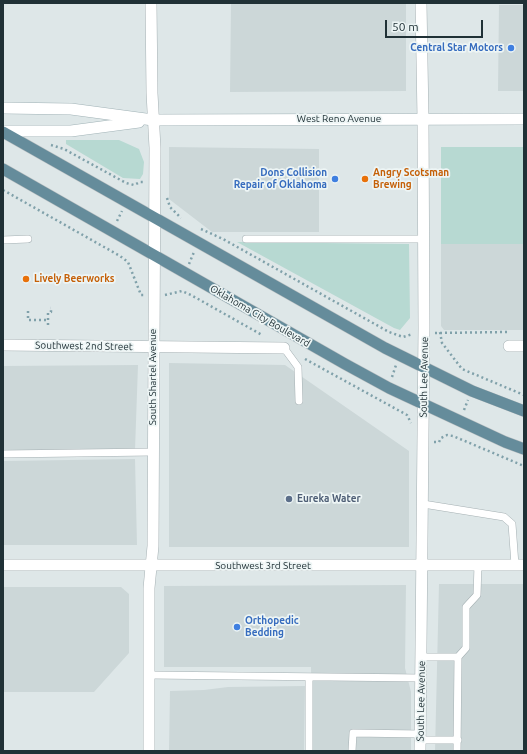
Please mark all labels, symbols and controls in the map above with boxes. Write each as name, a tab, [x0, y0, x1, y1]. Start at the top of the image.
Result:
scale bar	[387, 12, 485, 38]
text: 50 m	[392, 20, 419, 33]
place label: Central Star Motors	[410, 42, 503, 54]
marker: Central Star Motors	[506, 43, 516, 53]
street label: West Reno Avenue	[297, 113, 381, 125]
place label: Dons Collision Repair of Oklahoma	[234, 167, 327, 190]
place label: Angry Scotsman Brewing	[373, 167, 449, 190]
marker: Dons Collision Repair of Oklahoma	[330, 174, 340, 184]
marker: Angry Scotsman Brewing	[360, 174, 370, 184]
place label: Lively Beerworks	[34, 273, 115, 285]
marker: Lively Beerworks	[21, 274, 31, 284]
street label: Oklahoma City Boulevard	[208, 282, 312, 350]
street label: South Shartel Avenue	[147, 329, 159, 425]
street label: South Lee Avenue	[417, 336, 431, 418]
street label: Southwest 2nd Street	[35, 339, 133, 353]
place label: Eureka Water	[297, 493, 361, 505]
marker: Eureka Water	[284, 494, 294, 504]
street label: Southwest 3rd Street	[215, 560, 311, 572]
place label: Orthopedic Bedding	[245, 615, 299, 638]
marker: Orthopedic Bedding	[232, 622, 242, 632]
street label: South Lee Avenue	[414, 660, 428, 742]

